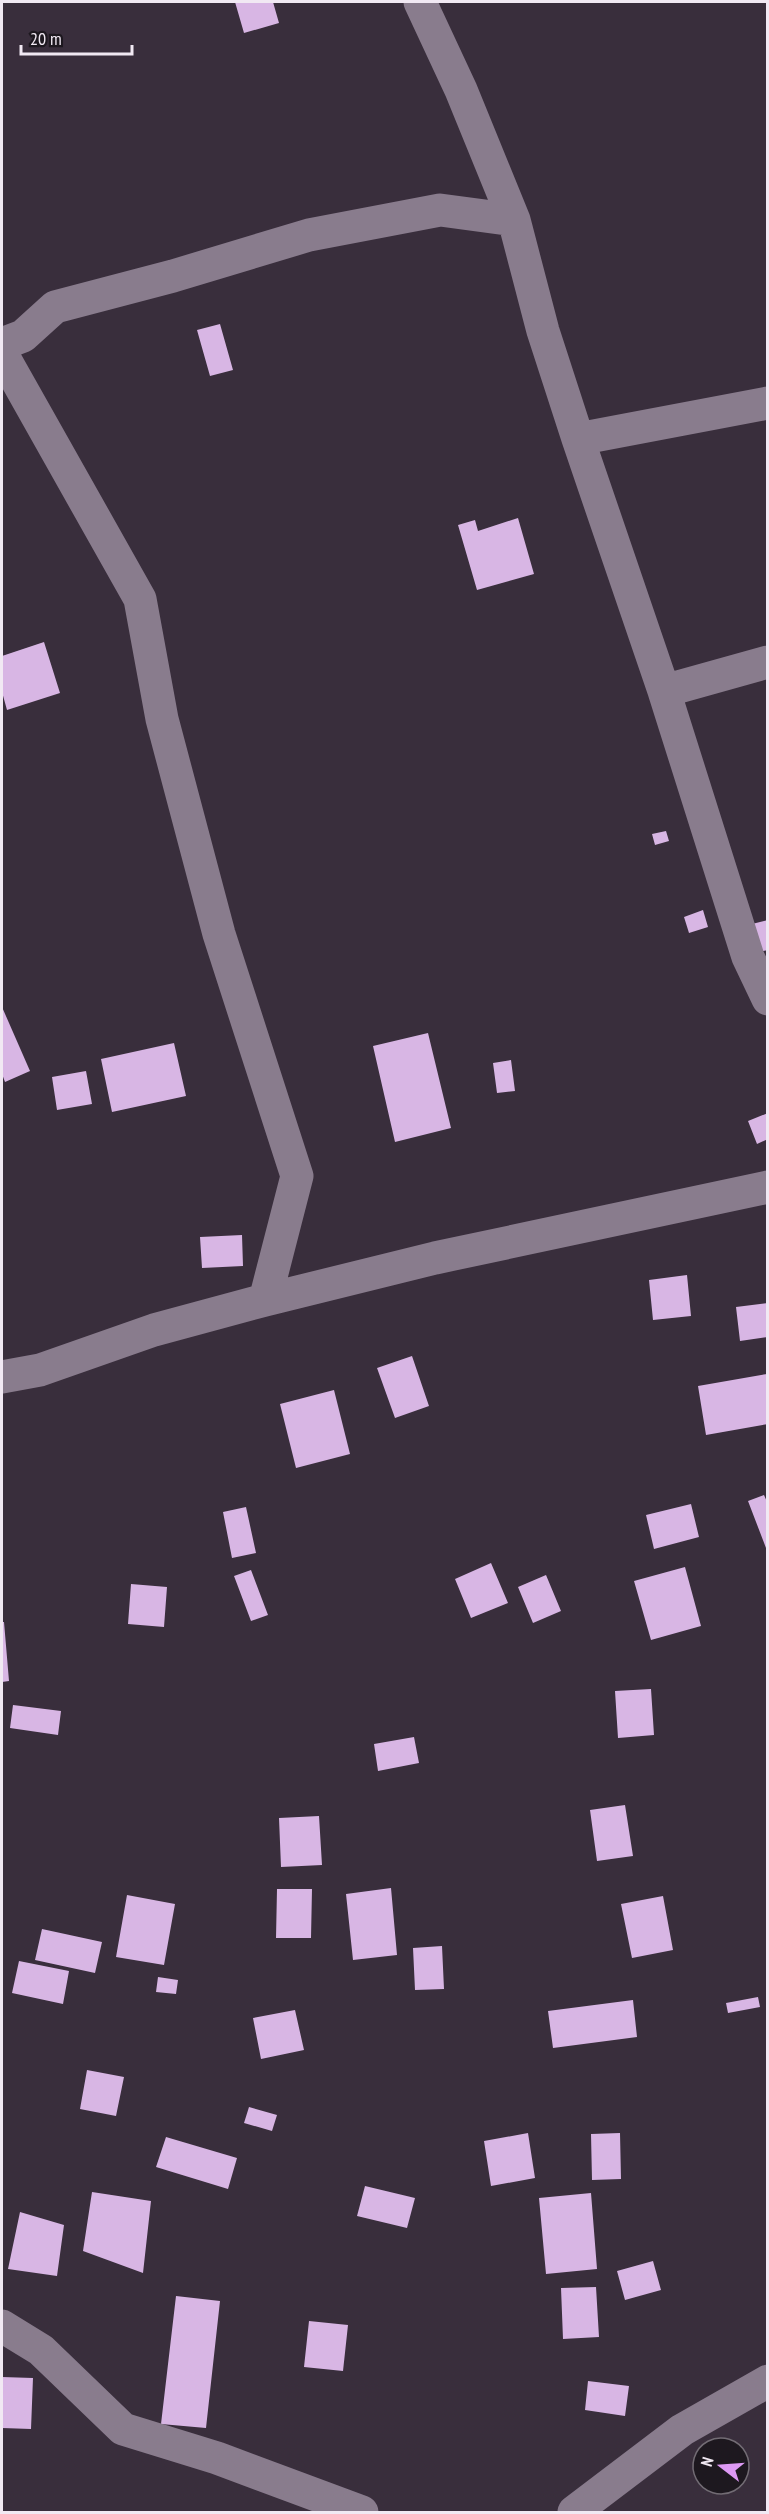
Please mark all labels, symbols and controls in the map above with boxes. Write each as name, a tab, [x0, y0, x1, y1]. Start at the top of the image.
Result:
scale bar	[21, 18, 132, 56]
text: 20 m	[30, 27, 62, 50]
north arrow	[691, 2436, 751, 2496]
text: N	[696, 2455, 717, 2469]

